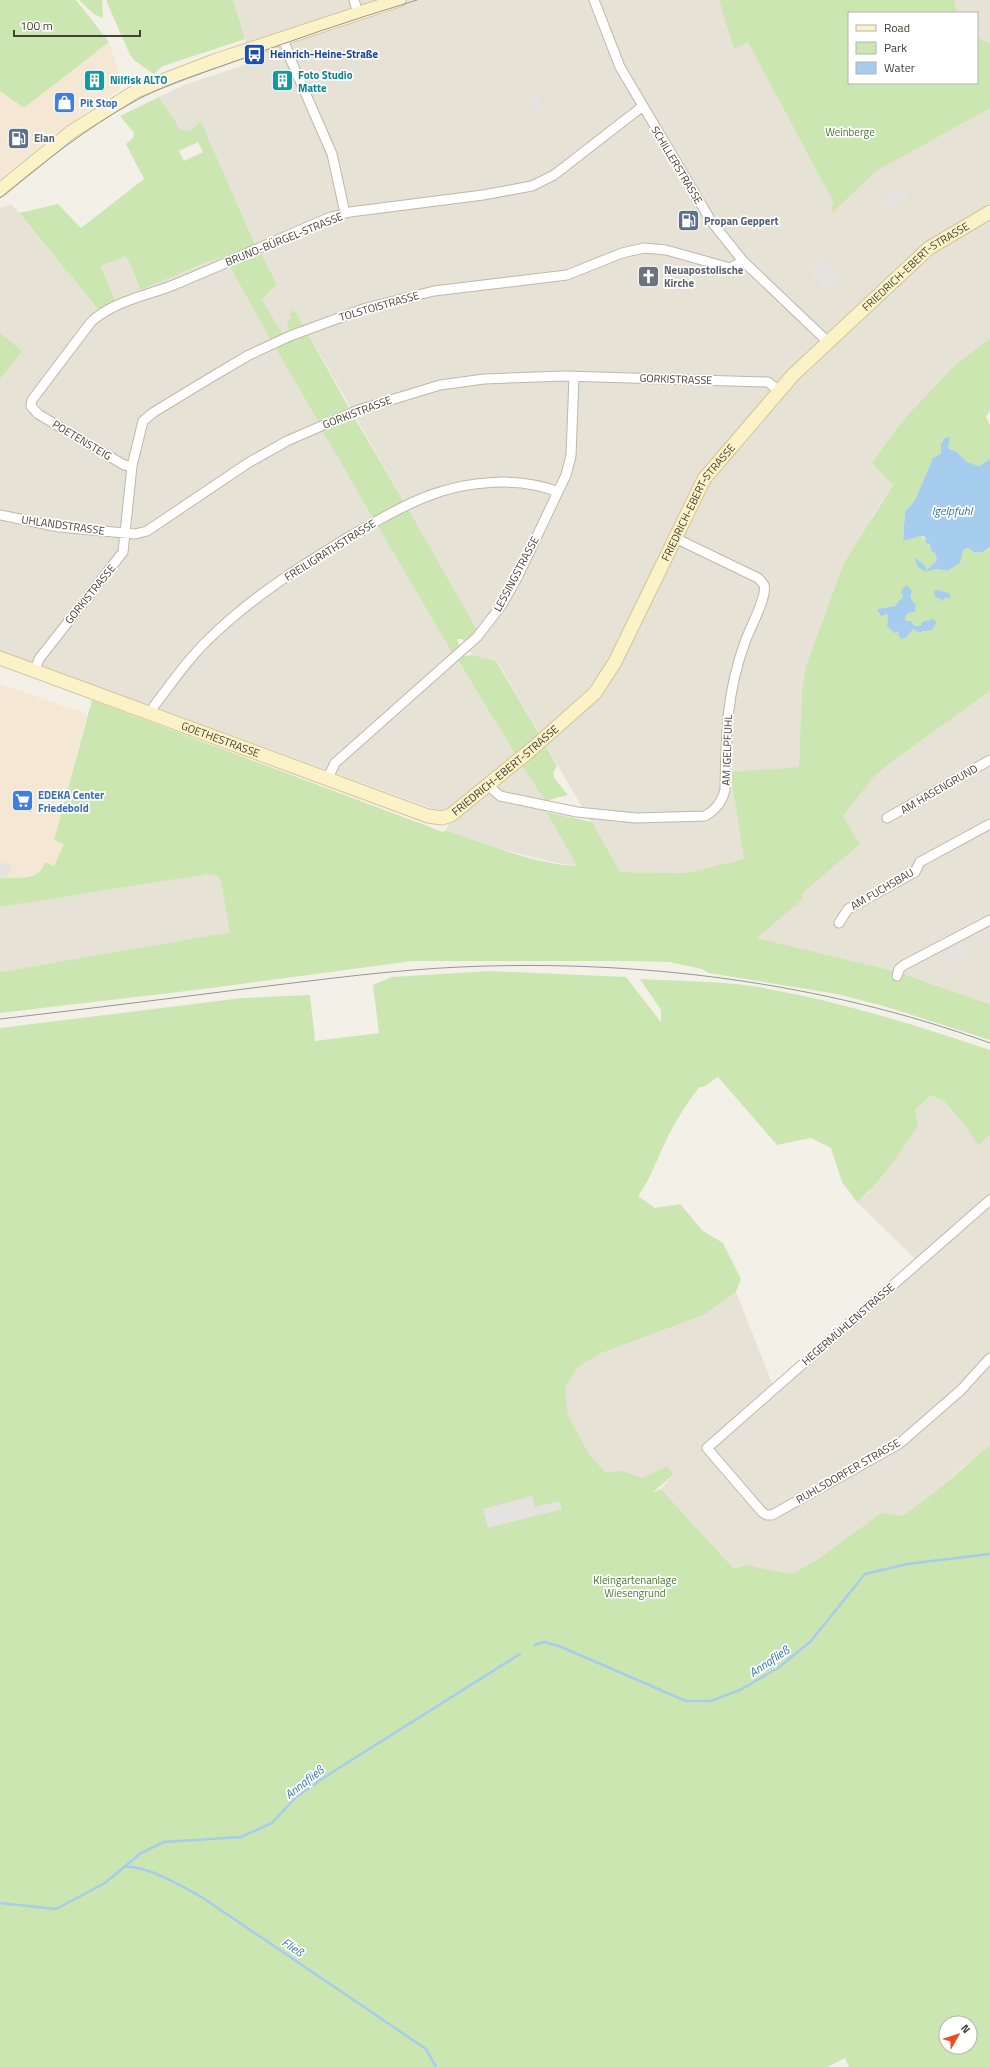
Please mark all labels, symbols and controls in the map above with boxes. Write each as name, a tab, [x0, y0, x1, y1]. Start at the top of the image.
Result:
scale bar	[14, 12, 140, 38]
legend	[848, 12, 978, 84]
text: 100 m	[20, 16, 53, 35]
text: Road	[884, 18, 910, 37]
text: Park	[884, 38, 907, 57]
bus stop icon: Heinrich-Heine-Straße	[241, 41, 267, 67]
place label: Heinrich-Heine-Straße	[270, 46, 378, 62]
text: Water	[884, 58, 915, 77]
building icon: Nilfisk ALTO	[82, 67, 108, 93]
place label: Foto Studio Matte	[298, 67, 353, 96]
building icon: Foto Studio Matte	[269, 68, 295, 94]
place label: Nilfisk ALTO	[110, 72, 167, 88]
shop icon: Pit Stop	[51, 90, 77, 116]
place label: Pit Stop	[80, 95, 118, 111]
street label: SCHILLERSTRASSE	[647, 123, 707, 207]
park label: Weinberge	[825, 124, 875, 140]
fuel station icon: Elan	[6, 125, 32, 151]
place label: Elan	[34, 130, 55, 146]
street label: BRUNO-BÜRGEL-STRASSE	[223, 208, 345, 270]
fuel station icon: Propan Geppert	[675, 208, 701, 234]
place label: Propan Geppert	[704, 213, 779, 229]
street label: FRIEDRICH-EBERT-STRASSE	[858, 218, 972, 315]
place label: Neuapostolische Kirche	[664, 262, 744, 291]
church icon: Neuapostolische Kirche	[635, 263, 661, 289]
street label: TOLSTOISTRASSE	[337, 287, 421, 325]
street label: GORKISTRASSE	[639, 370, 713, 388]
street label: GORKISTRASSE	[320, 392, 394, 432]
street label: POETENSTEIG	[49, 416, 115, 464]
street label: FRIEDRICH-EBERT-STRASSE	[657, 440, 739, 564]
water label: Igelpfuhl	[932, 501, 974, 520]
street label: UHLANDSTRASSE	[20, 511, 106, 539]
street label: FREILIGRATHSTRASSE	[281, 515, 379, 585]
street label: LESSINGSTRASSE	[489, 534, 543, 614]
street label: GORKISTRASSE	[61, 561, 119, 627]
street label: AM IGELPFUHL	[718, 713, 736, 786]
street label: GOETHESTRASSE	[179, 718, 262, 761]
street label: FRIEDRICH-EBERT-STRASSE	[448, 721, 562, 819]
street label: AM HASENGRUND	[897, 760, 981, 818]
place label: EDEKA Center Friedebold	[38, 787, 104, 816]
supermarket icon: EDEKA Center Friedebold	[10, 788, 36, 814]
street label: AM FUCHSBAU	[847, 864, 917, 914]
street label: HEGERMÜHLENSTRASSE	[798, 1279, 898, 1369]
street label: RUHLSDORFER STRASSE	[793, 1435, 903, 1507]
park label: Kleingartenanlage Wiesengrund	[593, 1572, 677, 1601]
water label: Annafließ	[745, 1640, 794, 1682]
water label: Annafließ	[280, 1760, 328, 1803]
water label: Fließ	[278, 1933, 308, 1962]
north arrow	[938, 2015, 978, 2055]
text: N	[957, 2021, 974, 2037]

